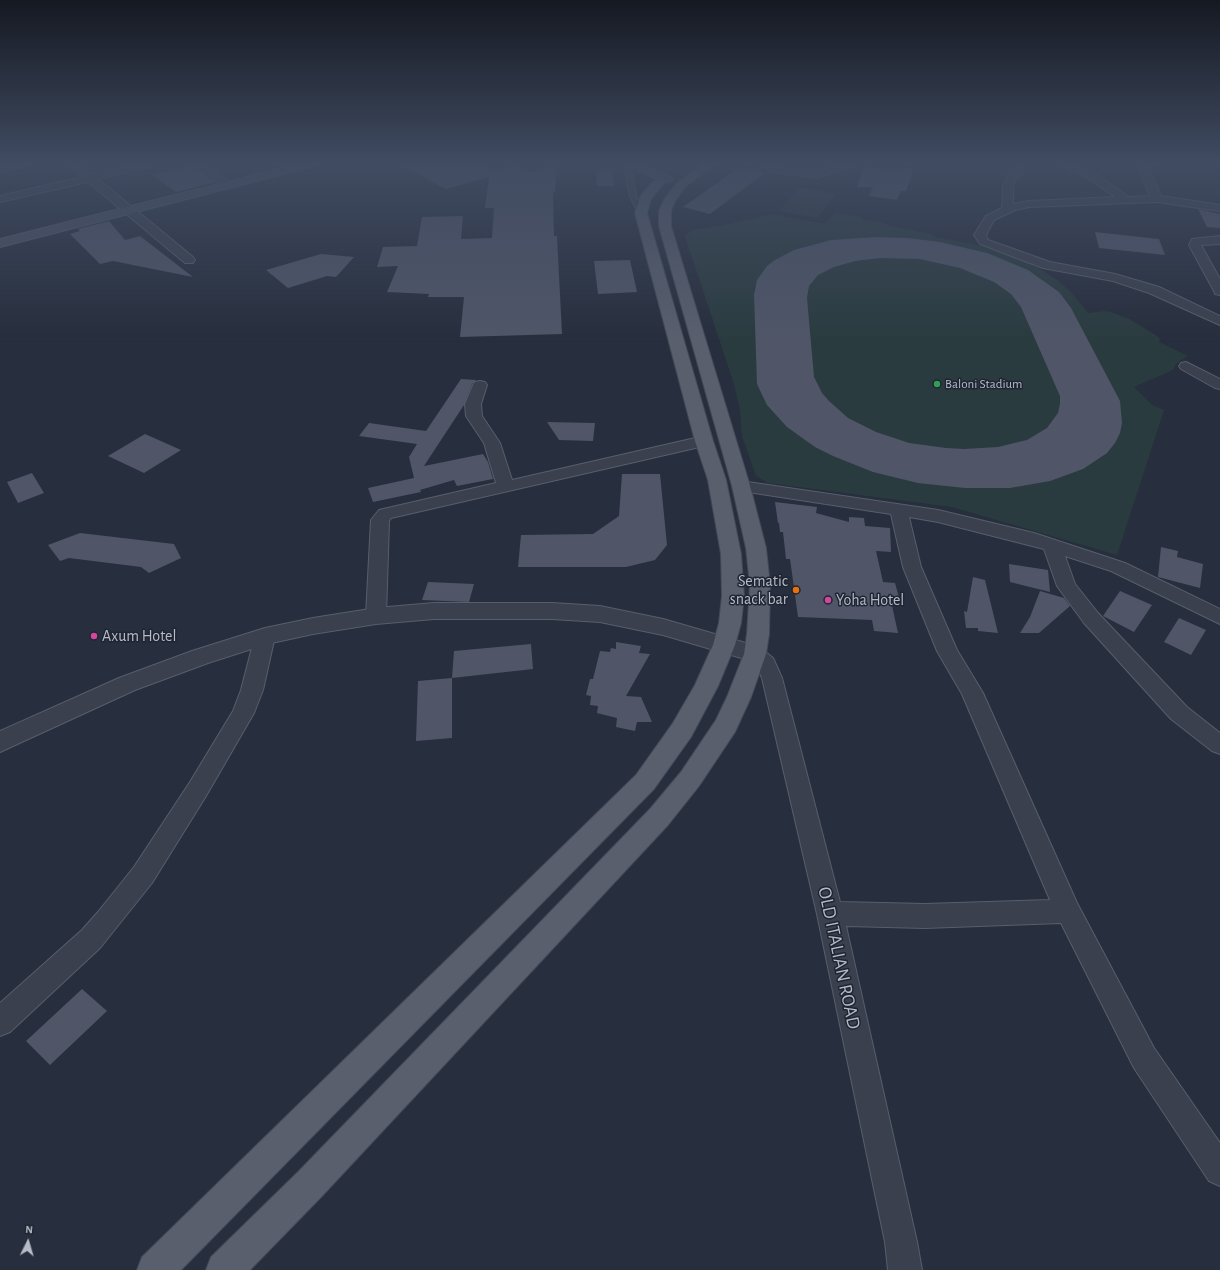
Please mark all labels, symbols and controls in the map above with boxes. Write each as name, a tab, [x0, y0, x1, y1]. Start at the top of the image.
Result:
place label: Baloni Stadium	[945, 376, 1023, 392]
marker: Baloni Stadium	[932, 379, 942, 389]
place label: Sematic snack bar	[730, 571, 788, 609]
marker: Sematic snack bar	[791, 585, 801, 595]
place label: Yoha Hotel	[836, 590, 904, 610]
marker: Yoha Hotel	[823, 595, 833, 605]
place label: Axum Hotel	[102, 626, 176, 646]
marker: Axum Hotel	[89, 631, 99, 641]
street label: OLD ITALIAN ROAD	[813, 885, 865, 1031]
north arrow	[8, 1222, 48, 1262]
text: N	[25, 1224, 33, 1235]

